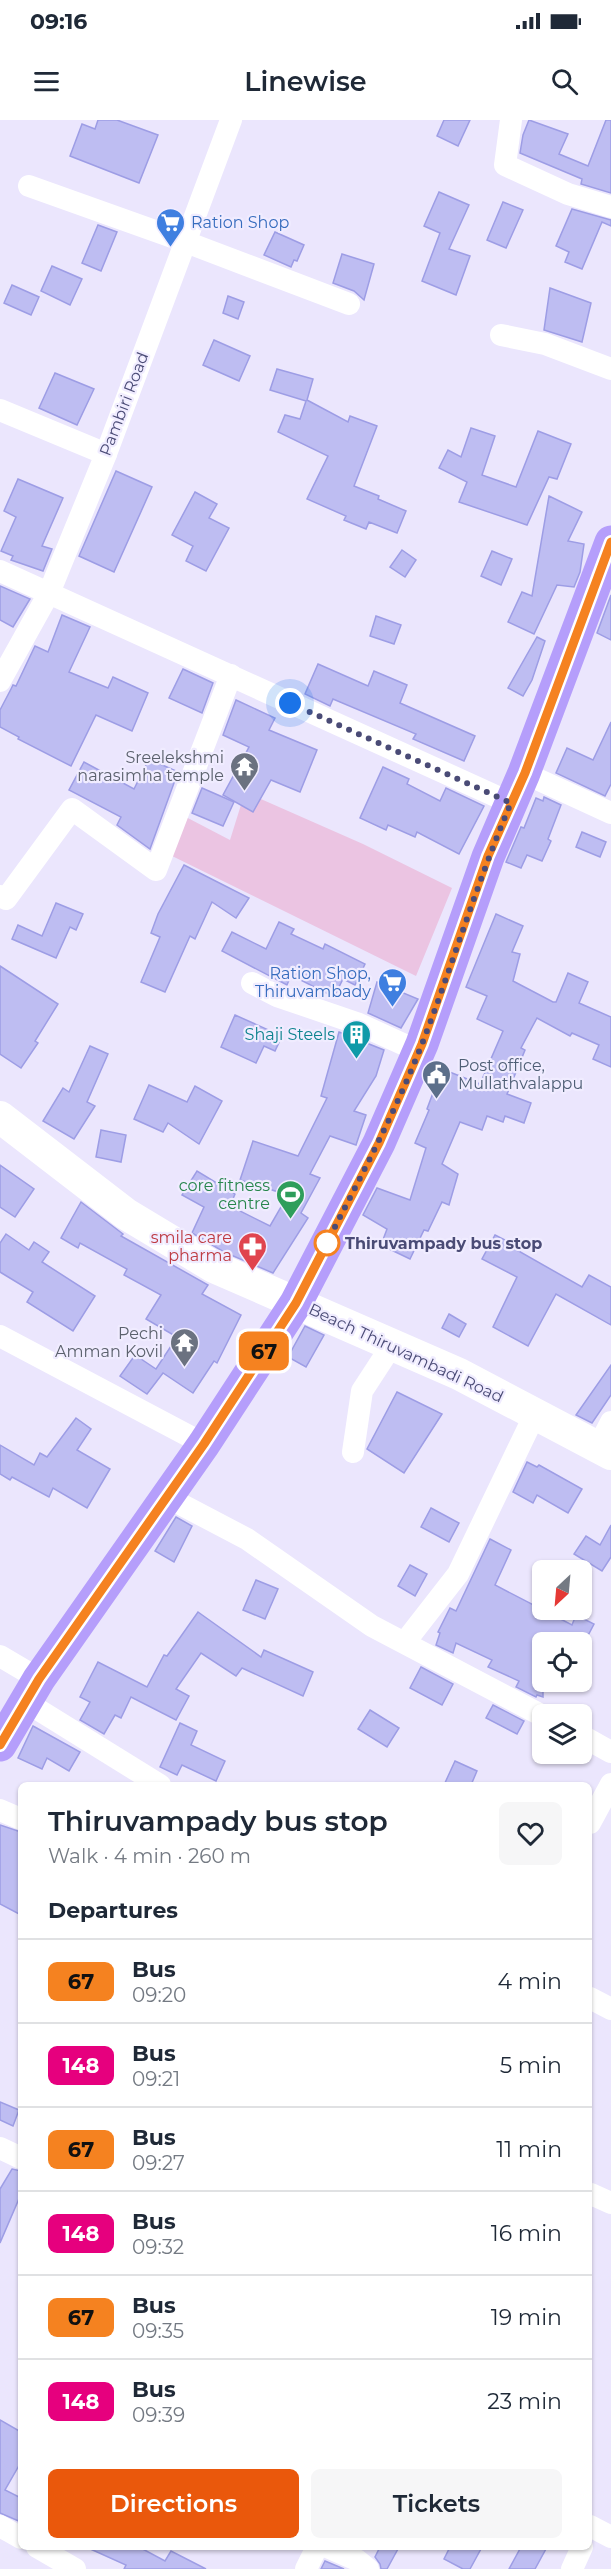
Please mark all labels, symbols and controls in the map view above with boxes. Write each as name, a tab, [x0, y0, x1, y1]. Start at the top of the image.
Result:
text: 09:16	[30, 8, 87, 35]
icon: menu	[30, 65, 63, 98]
text: Linewise	[244, 65, 367, 98]
icon: search	[548, 65, 581, 98]
supermarket icon: Ration Shop	[154, 206, 186, 248]
place label: Ration Shop	[191, 213, 289, 232]
street label: Pambiri Road	[96, 350, 152, 458]
your location	[275, 688, 305, 718]
place label: Sreelekshmi narasimha temple	[77, 748, 224, 785]
temple icon: Sreelekshmi narasimha temple	[229, 750, 261, 792]
place label: Ration Shop, Thiruvambady	[255, 964, 371, 1001]
supermarket icon: Ration Shop, Thiruvambady	[376, 966, 408, 1008]
building icon: Shaji Steels	[340, 1018, 372, 1060]
place label: Shaji Steels	[245, 1025, 335, 1044]
place label: Post office, Mullathvalappu	[458, 1056, 583, 1093]
public building icon: Post office, Mullathvalappu	[421, 1058, 453, 1100]
place label: core fitness centre	[179, 1176, 270, 1213]
sports icon: core fitness centre	[275, 1178, 307, 1220]
place label: smila care pharma	[151, 1228, 232, 1265]
pharmacy icon: smila care pharma	[237, 1230, 269, 1272]
marker: Thiruvampady bus stop	[314, 1230, 340, 1256]
place label: Thiruvampady bus stop	[345, 1234, 542, 1253]
street label: Beach Thiruvambadi Road	[306, 1299, 506, 1407]
place label: Pechi Amman Kovil	[55, 1324, 163, 1361]
temple icon: Pechi Amman Kovil	[168, 1326, 200, 1368]
line badge: 67	[237, 1332, 291, 1370]
text: 67	[251, 1339, 277, 1364]
north arrow	[532, 1560, 592, 1620]
map controls	[532, 1560, 592, 1764]
button: locate	[532, 1632, 592, 1692]
button: layers	[532, 1704, 592, 1764]
button: heart	[499, 1802, 562, 1865]
text: Thiruvampady bus stop	[48, 1804, 388, 1838]
text: Walk · 4 min · 260 m	[48, 1844, 251, 1868]
text: Departures	[48, 1897, 178, 1924]
text: Bus	[132, 1956, 176, 1983]
text: 4 min	[498, 1968, 562, 1995]
text: 67	[68, 1969, 94, 1994]
text: 09:20	[132, 1983, 186, 2007]
text: Bus	[132, 2040, 176, 2067]
text: 5 min	[500, 2052, 562, 2079]
text: 148	[63, 2053, 99, 2078]
text: 09:21	[132, 2067, 180, 2091]
text: Bus	[132, 2124, 176, 2151]
text: 11 min	[496, 2136, 562, 2163]
text: 67	[68, 2137, 94, 2162]
text: 09:27	[132, 2151, 185, 2175]
text: Bus	[132, 2208, 176, 2235]
text: 16 min	[491, 2220, 562, 2247]
text: 148	[63, 2221, 99, 2246]
text: 09:32	[132, 2235, 184, 2259]
text: Bus	[132, 2292, 176, 2319]
text: 19 min	[491, 2304, 562, 2331]
text: 67	[68, 2305, 94, 2330]
text: 09:35	[132, 2319, 184, 2343]
text: Bus	[132, 2376, 176, 2403]
text: 23 min	[487, 2388, 562, 2415]
text: 148	[63, 2389, 99, 2414]
text: 09:39	[132, 2403, 185, 2427]
button: Directions	[48, 2469, 299, 2538]
button: Tickets	[311, 2469, 562, 2538]

